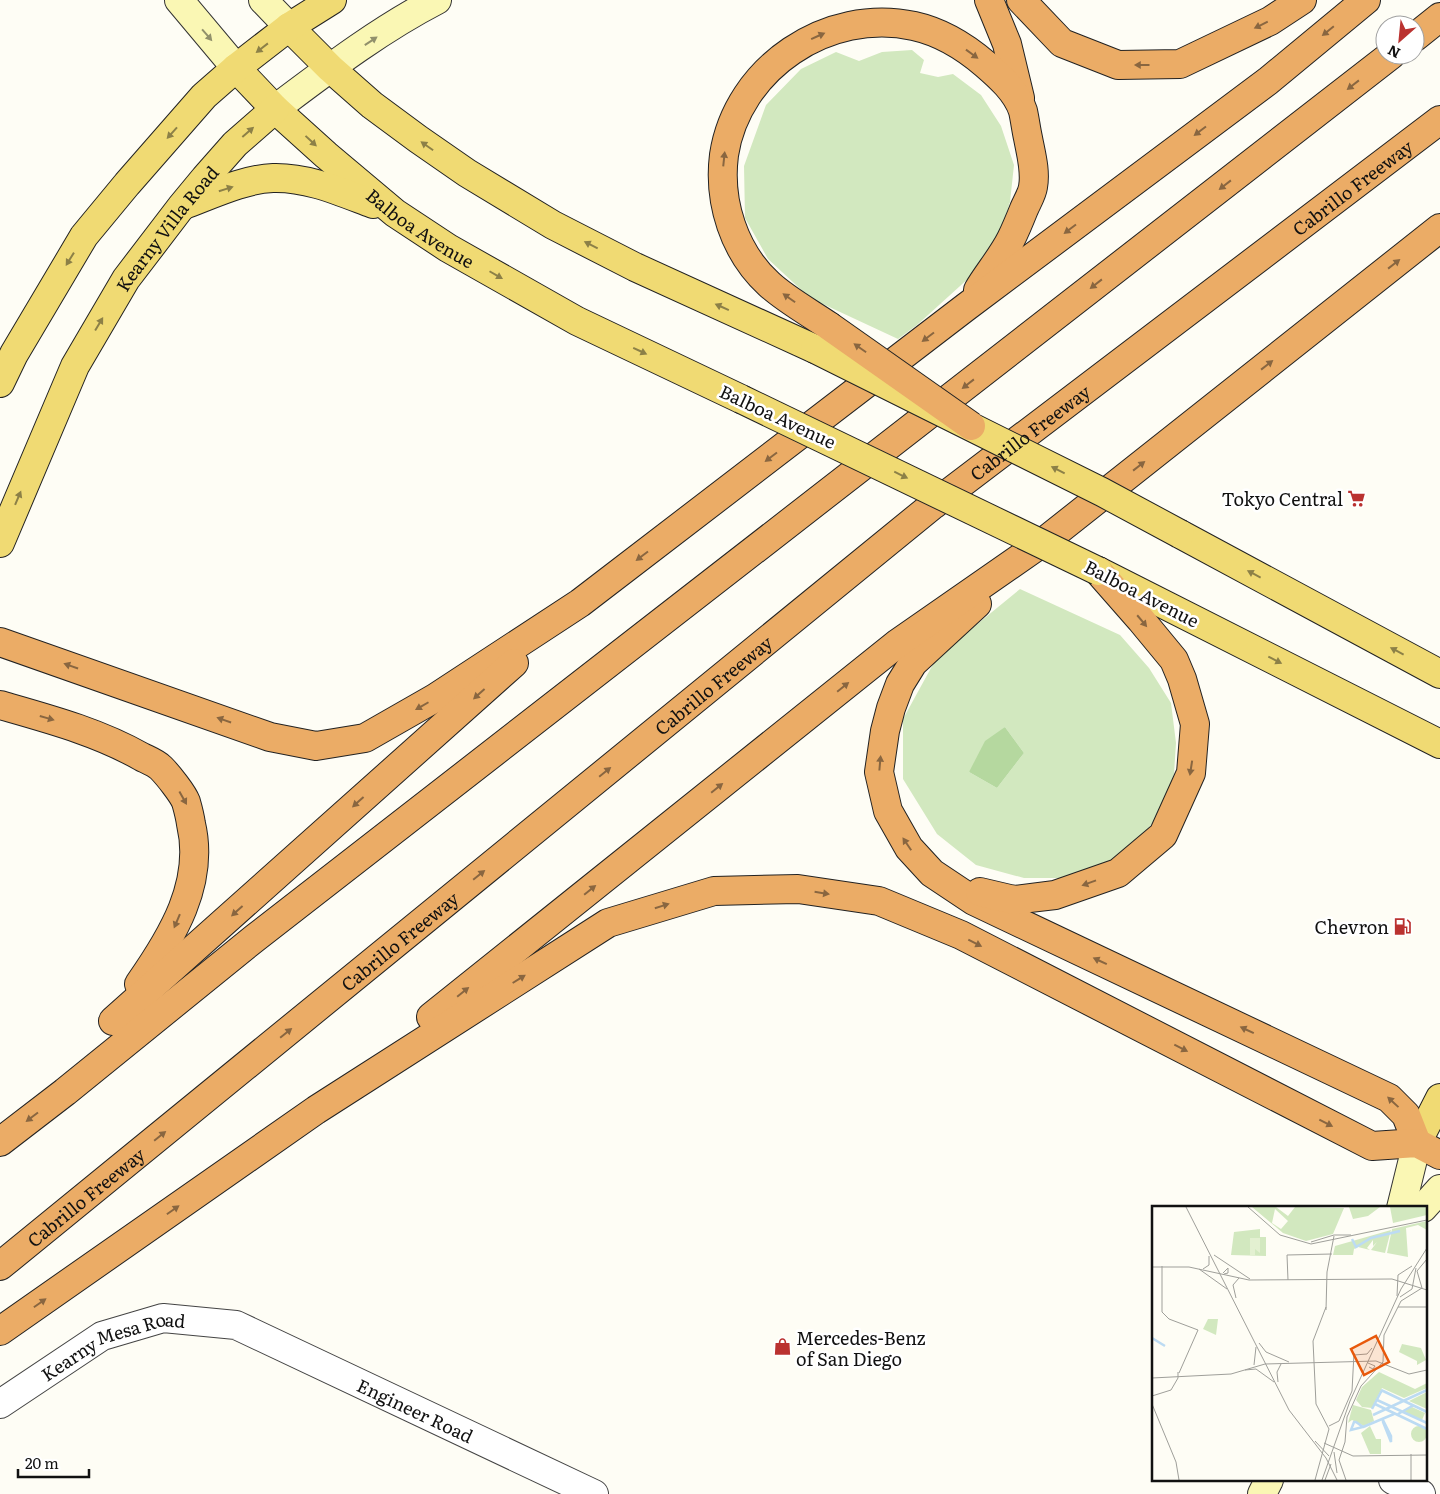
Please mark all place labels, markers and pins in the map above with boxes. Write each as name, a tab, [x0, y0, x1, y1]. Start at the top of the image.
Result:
place label: Tokyo Central	[1222, 485, 1343, 512]
supermarket icon: Tokyo Central	[1347, 488, 1367, 508]
place label: Chevron	[1314, 913, 1389, 940]
fuel station icon: Chevron	[1393, 916, 1413, 936]
place label: Mercedes-Benz of San Diego	[796, 1324, 926, 1372]
shop icon: Mercedes-Benz of San Diego	[772, 1337, 792, 1357]

